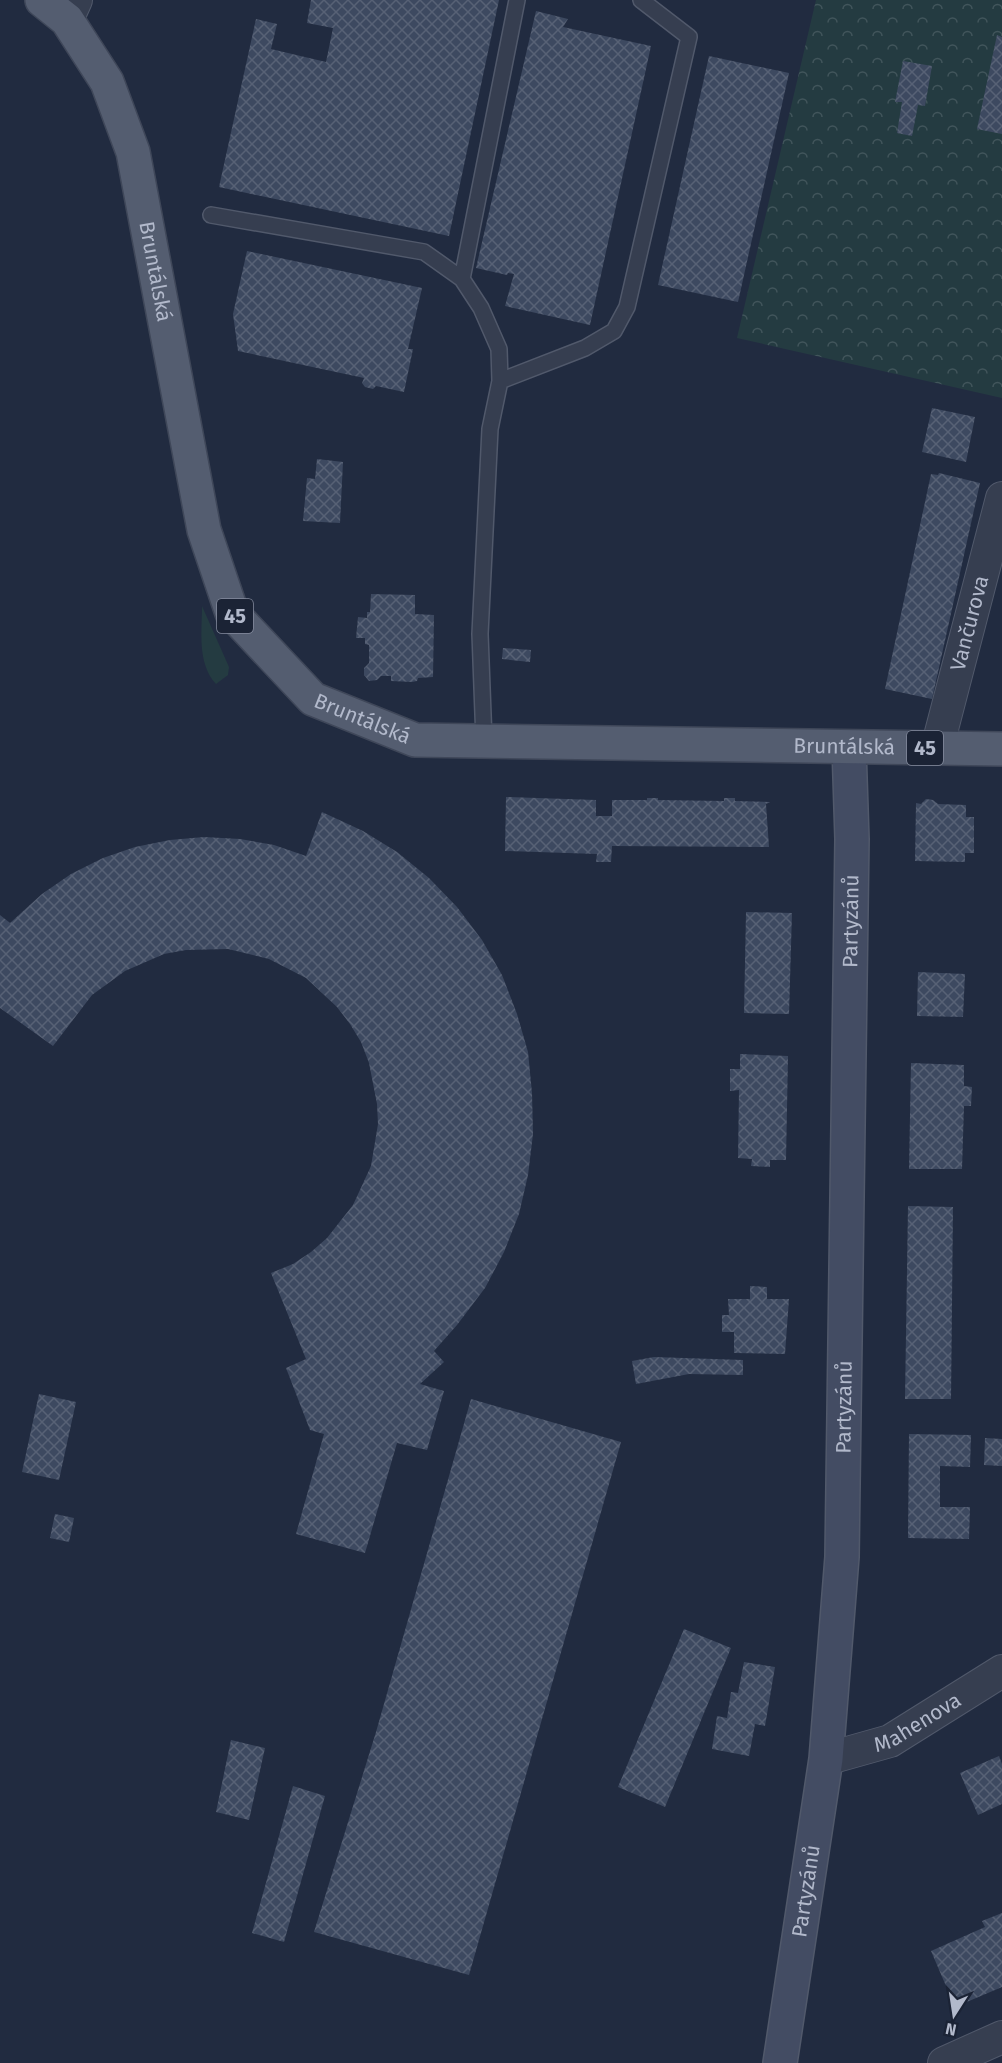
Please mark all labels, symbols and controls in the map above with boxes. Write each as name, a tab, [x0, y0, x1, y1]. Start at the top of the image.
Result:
street label: Bruntálská	[133, 219, 178, 324]
street label: Vančurova	[945, 573, 994, 674]
road number: 45	[217, 599, 253, 633]
street label: Bruntálská	[310, 688, 414, 750]
road number: 45	[907, 731, 943, 765]
street label: Bruntálská	[793, 733, 895, 760]
street label: Partyzánů	[837, 874, 865, 968]
street label: Partyzánů	[830, 1360, 858, 1454]
street label: Mahenova	[871, 1687, 966, 1758]
street label: Partyzánů	[786, 1843, 826, 1939]
north arrow	[924, 1985, 984, 2045]
text: N	[944, 2019, 958, 2040]

